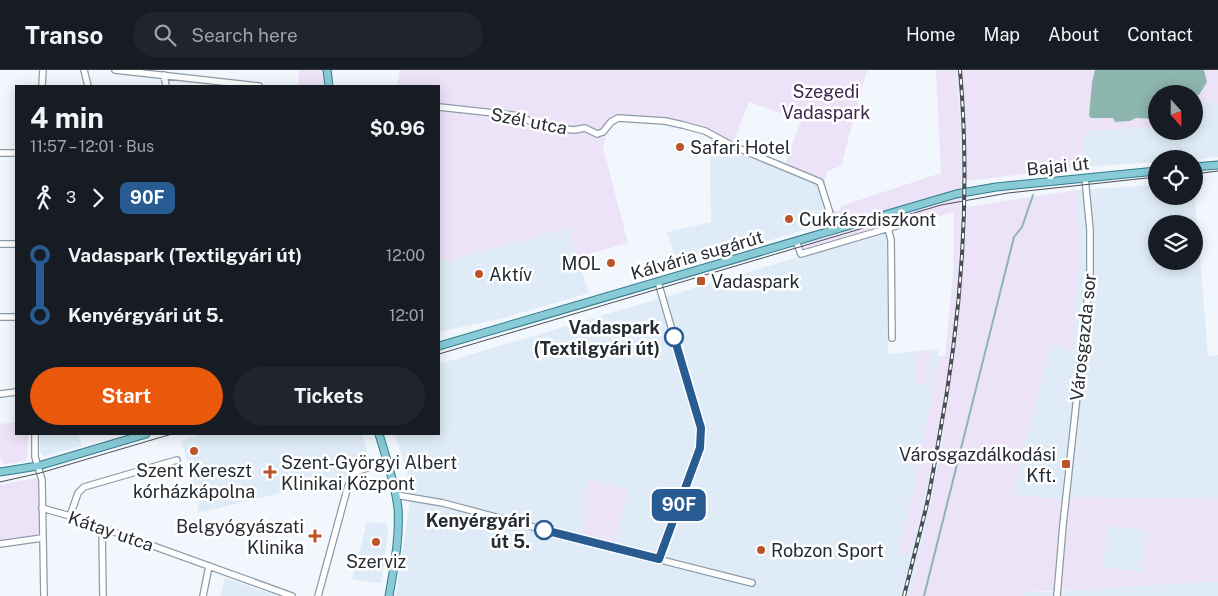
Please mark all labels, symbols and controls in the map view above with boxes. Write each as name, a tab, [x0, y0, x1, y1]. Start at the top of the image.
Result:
search box	[133, 12, 483, 57]
text: Transo	[25, 21, 103, 49]
icon: search	[151, 21, 179, 49]
text: Search here	[191, 24, 298, 46]
text: Home	[906, 24, 956, 45]
text: Map	[984, 24, 1020, 45]
text: About	[1048, 24, 1099, 45]
text: Contact	[1127, 24, 1193, 45]
park label: Szegedi Vadaspark	[782, 81, 870, 123]
north arrow	[1148, 85, 1202, 140]
map controls	[1148, 85, 1203, 270]
text: 4 min	[30, 101, 104, 134]
street label: Szél utca	[489, 103, 569, 139]
text: $0.96	[370, 117, 425, 139]
text: 11:57 – 12:01 · Bus	[30, 137, 154, 156]
place label: Safari Hotel	[690, 137, 791, 158]
marker: Safari Hotel	[674, 141, 686, 153]
button: locate	[1148, 150, 1203, 205]
street label: Bajai út	[1026, 152, 1090, 180]
icon: walk	[30, 184, 58, 212]
icon: forward	[84, 184, 112, 212]
text: 90F	[130, 187, 165, 208]
text: 3	[66, 188, 76, 207]
place label: Cukrászdiszkont	[799, 209, 936, 230]
marker: Cukrászdiszkont	[783, 213, 795, 225]
button: layers	[1148, 215, 1203, 270]
street label: Kálvária sugárút	[628, 226, 766, 284]
text: Vadaspark (Textilgyári út)	[68, 244, 302, 266]
text: 12:00	[386, 246, 425, 265]
place label: MOL	[561, 253, 601, 274]
marker: MOL	[605, 257, 617, 269]
place label: Aktív	[489, 264, 532, 285]
marker: Aktív	[473, 268, 485, 280]
place label: Vadaspark	[711, 271, 800, 292]
street label: Városgazda sor	[1066, 272, 1100, 402]
marker: Vadaspark	[695, 275, 707, 287]
text: Kenyérgyári út 5.	[68, 304, 224, 326]
text: 12:01	[389, 306, 425, 325]
place label: Vadaspark (Textilgyári út)	[534, 317, 661, 359]
marker: Vadaspark (Textilgyári út)	[664, 327, 684, 347]
button: Start	[30, 367, 223, 425]
button: Tickets	[233, 367, 425, 425]
place label: Városgazdálkodási Kft.	[899, 444, 1056, 486]
marker: Szent Kereszt kórházkápolna	[188, 445, 200, 457]
place label: Szent-Györgyi Albert Klinikai Központ	[281, 452, 457, 494]
marker: Városgazdálkodási Kft.	[1060, 458, 1072, 470]
place label: Szent Kereszt kórházkápolna	[133, 460, 255, 502]
marker: Szent-Györgyi Albert Klinikai Központ	[263, 465, 277, 479]
line badge: 90F	[650, 489, 708, 521]
text: 90F	[662, 494, 696, 515]
street label: Kátay utca	[65, 507, 157, 555]
place label: Kenyérgyári út 5.	[426, 510, 530, 552]
place label: Belgyógyászati Klinika	[176, 516, 304, 558]
marker: Kenyérgyári út 5.	[534, 520, 554, 540]
marker: Belgyógyászati Klinika	[308, 529, 322, 543]
marker: Szerviz	[370, 536, 382, 548]
place label: Robzon Sport	[771, 540, 884, 561]
marker: Robzon Sport	[755, 544, 767, 556]
place label: Szerviz	[346, 551, 406, 572]

